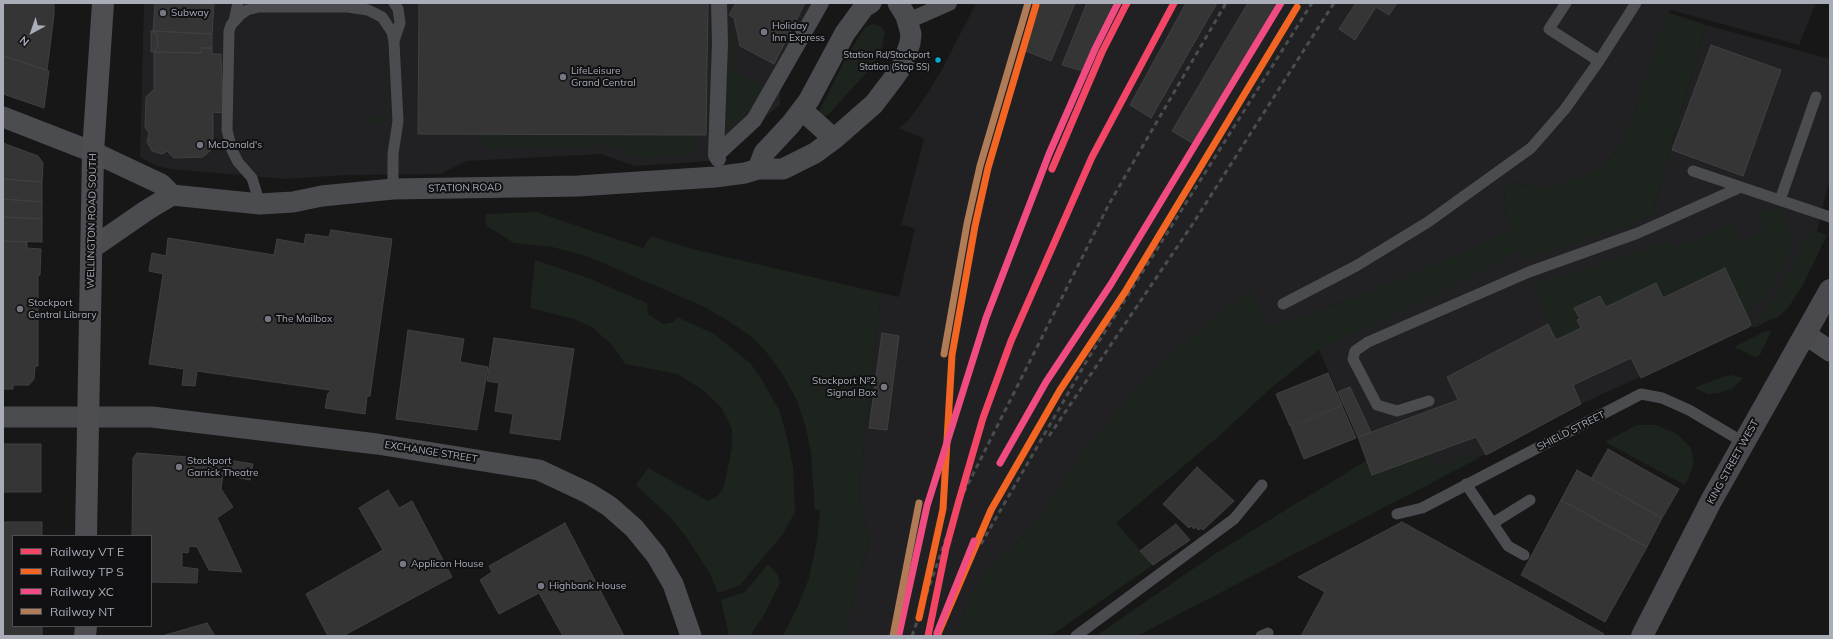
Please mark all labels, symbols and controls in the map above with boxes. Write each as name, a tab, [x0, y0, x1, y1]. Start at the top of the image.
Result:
place label: Subway	[171, 7, 209, 19]
marker: Subway	[158, 8, 168, 18]
north arrow	[12, 12, 52, 52]
place label: Holiday Inn Express	[772, 20, 825, 44]
marker: Holiday Inn Express	[759, 27, 769, 37]
text: N	[17, 33, 32, 49]
place label: Station Rd/Stockport Station (Stop SS)	[844, 50, 930, 71]
marker: Station Rd/Stockport Station (Stop SS)	[933, 55, 943, 65]
place label: LifeLeisure Grand Central	[571, 65, 636, 88]
marker: LifeLeisure Grand Central	[558, 72, 568, 82]
place label: McDonald's	[208, 139, 262, 151]
marker: McDonald's	[195, 140, 205, 150]
street label: WELLINGTON ROAD SOUTH	[85, 153, 99, 289]
street label: STATION ROAD	[428, 181, 502, 195]
place label: Stockport Central Library	[28, 297, 97, 320]
marker: Stockport Central Library	[15, 304, 25, 314]
place label: The Mailbox	[276, 313, 332, 325]
marker: The Mailbox	[263, 314, 273, 324]
place label: Stockport №2 Signal Box	[812, 375, 876, 398]
marker: Stockport №2 Signal Box	[879, 382, 889, 392]
street label: SHIELD STREET	[1535, 409, 1607, 453]
street label: KING STREET WEST	[1705, 418, 1761, 506]
street label: EXCHANGE STREET	[384, 439, 478, 465]
place label: Stockport Garrick Theatre	[187, 455, 259, 478]
marker: Stockport Garrick Theatre	[174, 462, 184, 472]
legend	[12, 535, 152, 627]
text: Railway VT E	[50, 544, 124, 559]
place label: Applicon House	[411, 558, 484, 570]
marker: Applicon House	[398, 559, 408, 569]
text: Railway TP S	[50, 564, 124, 579]
place label: Highbank House	[549, 580, 626, 592]
marker: Highbank House	[536, 581, 546, 591]
text: Railway XC	[50, 584, 114, 599]
text: Railway NT	[50, 604, 114, 619]

